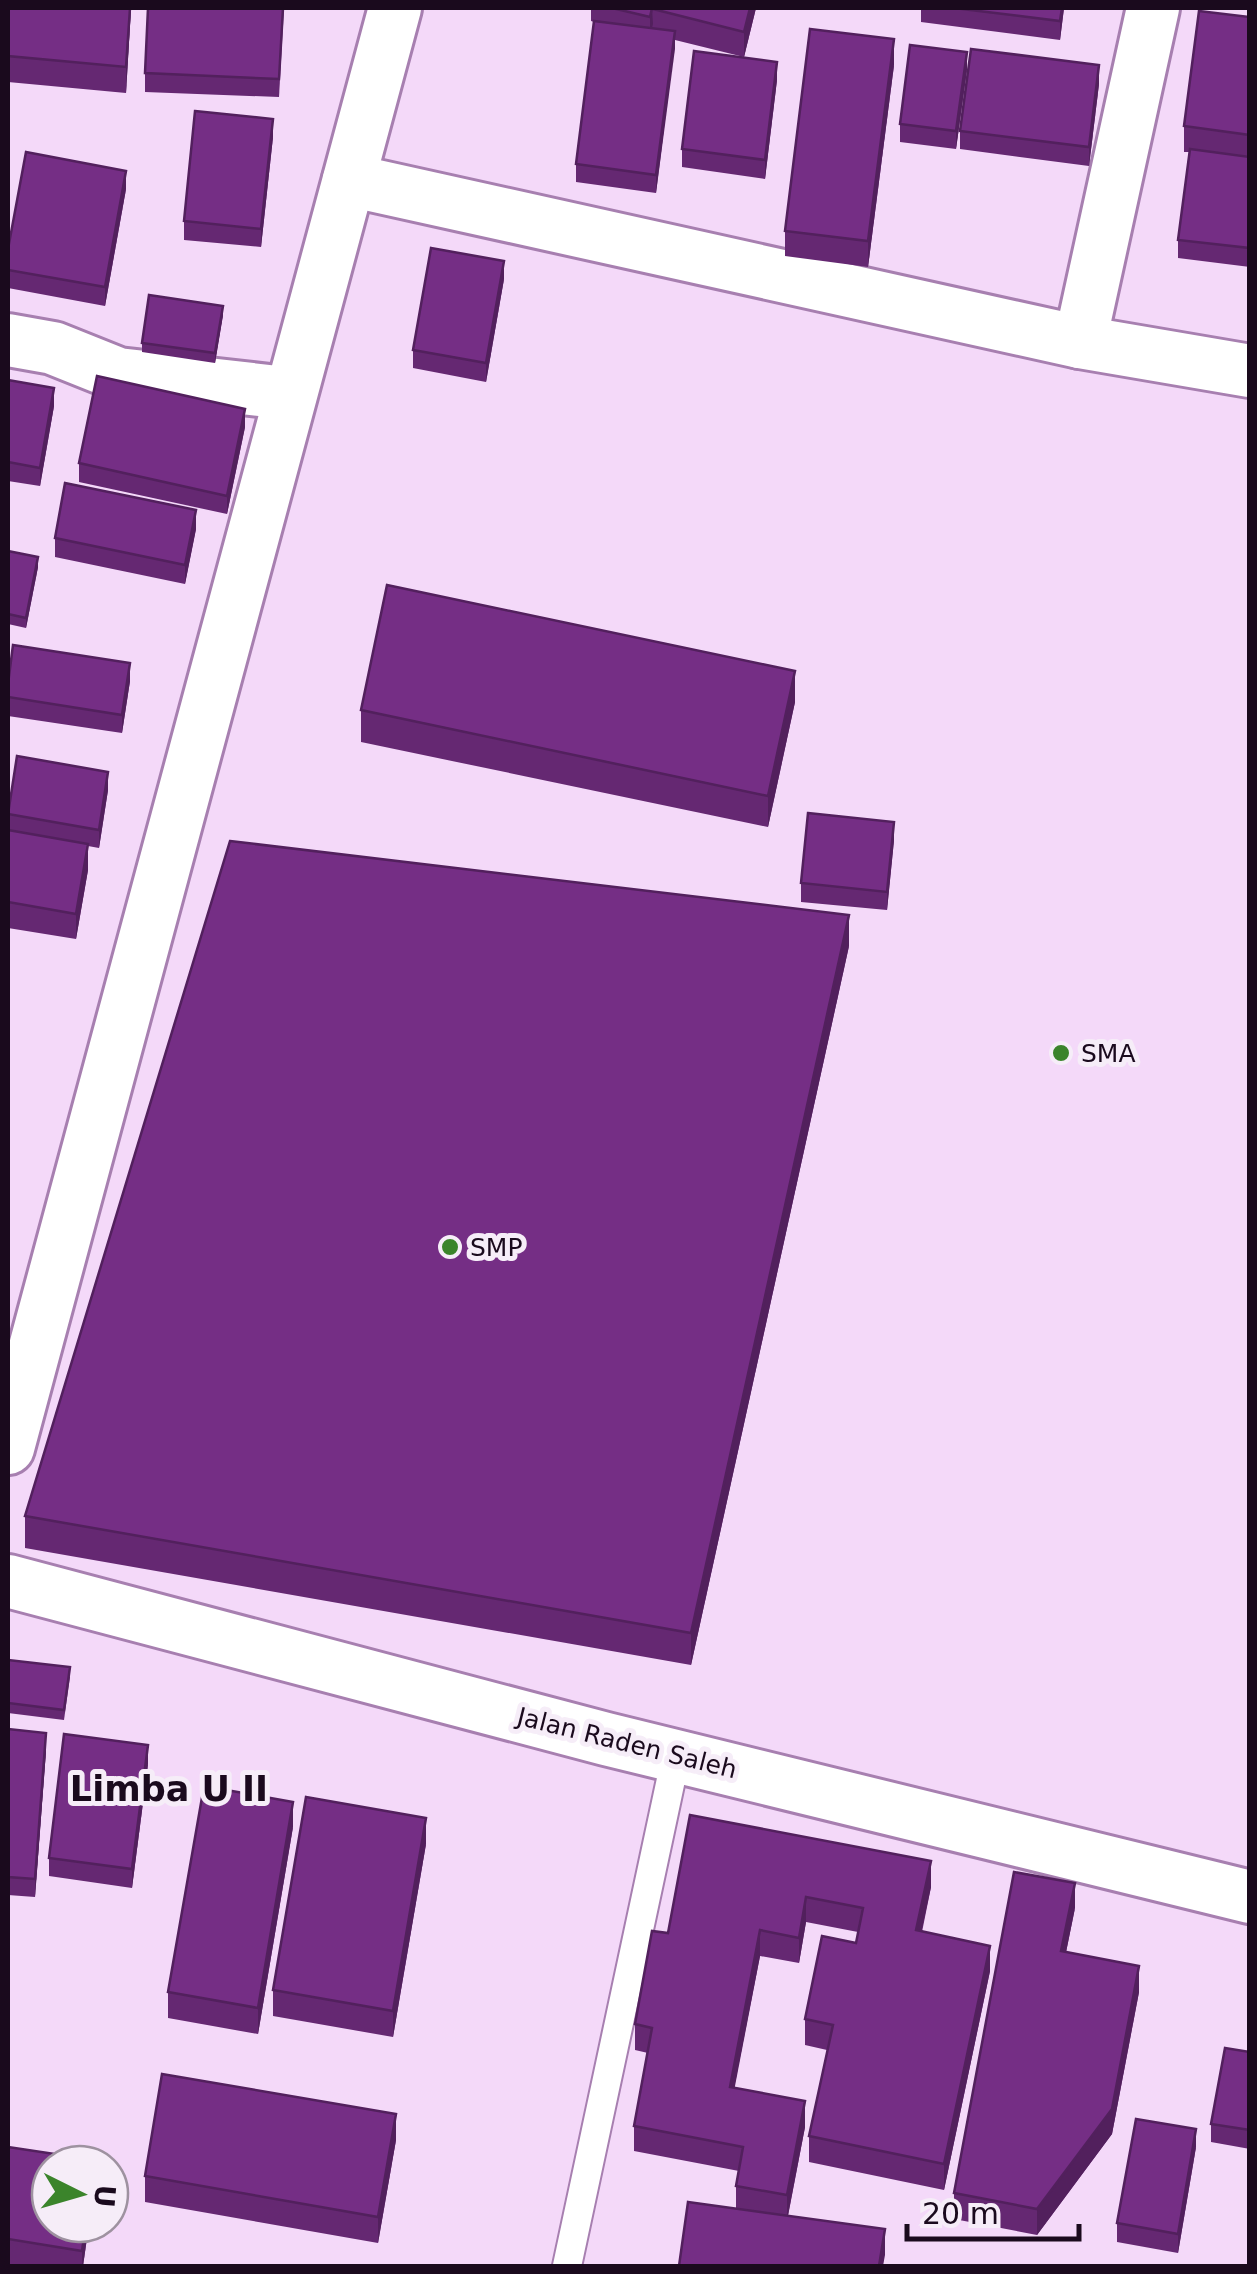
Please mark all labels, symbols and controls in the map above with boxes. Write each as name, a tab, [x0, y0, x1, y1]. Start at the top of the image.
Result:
place label: SMA	[1081, 1039, 1136, 1068]
marker: SMA	[1050, 1042, 1072, 1064]
place label: SMP	[470, 1233, 523, 1262]
marker: SMP	[439, 1236, 461, 1258]
street label: Jalan Raden Saleh	[512, 1701, 740, 1784]
district label: Limba U II	[70, 1769, 268, 1809]
north arrow	[30, 2144, 130, 2244]
scale bar	[907, 2179, 1080, 2241]
text: U	[87, 2183, 122, 2209]
text: 20 m	[922, 2196, 999, 2231]

